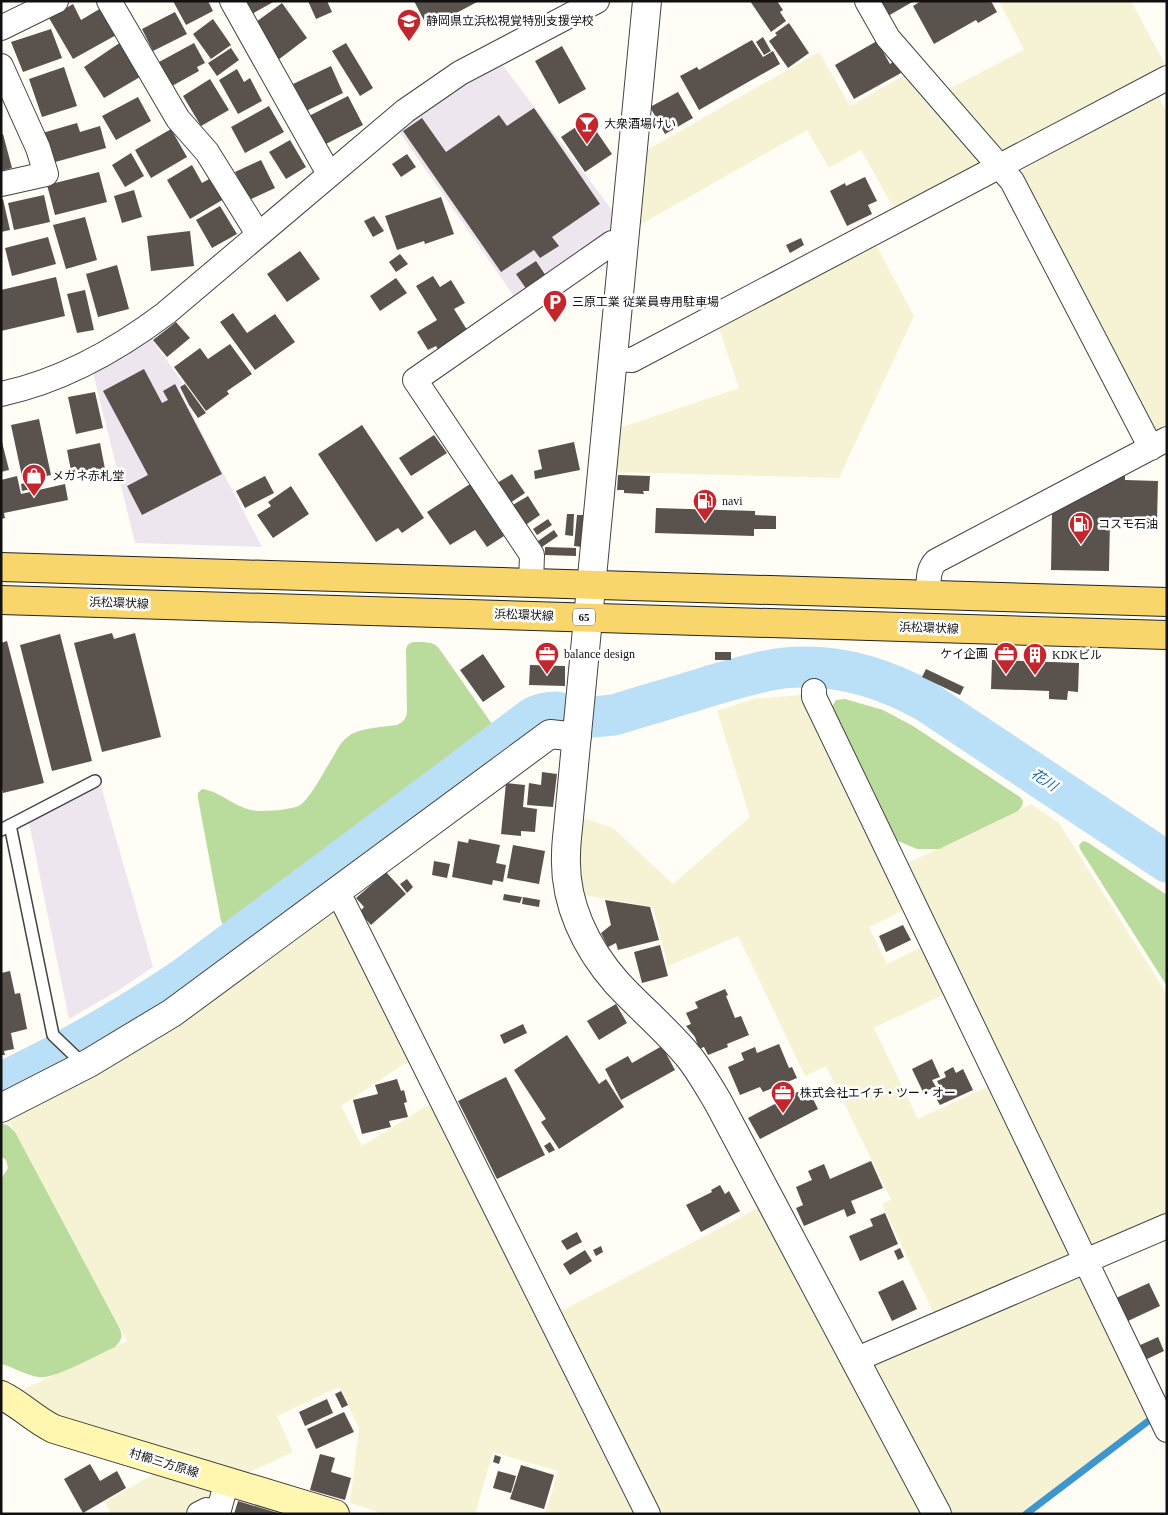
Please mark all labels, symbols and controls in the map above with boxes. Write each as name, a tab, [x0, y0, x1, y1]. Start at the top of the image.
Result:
school or university icon: 静岡県立浜松視覚特別支援学校	[396, 8, 422, 42]
place label: 静岡県立浜松視覚特別支援学校	[426, 14, 594, 28]
bar icon: 大衆酒場けい	[574, 111, 600, 145]
place label: 大衆酒場けい	[604, 117, 676, 131]
parking icon: 三原工業 従業員専用駐車場	[542, 289, 568, 323]
place label: 三原工業 従業員専用駐車場	[572, 295, 719, 309]
shop icon: メガネ赤札堂	[21, 463, 47, 497]
place label: メガネ赤札堂	[52, 469, 124, 483]
fuel station icon: navi	[692, 488, 718, 522]
place label: navi	[722, 494, 743, 508]
fuel station icon: コスモ石油	[1068, 511, 1094, 545]
place label: コスモ石油	[1098, 517, 1158, 531]
street label: 浜松環状線	[89, 595, 149, 611]
street label: 浜松環状線	[494, 607, 554, 623]
road number: 65	[573, 608, 595, 626]
street label: 浜松環状線	[899, 620, 959, 636]
office icon: balance design	[534, 641, 560, 675]
office icon: ケイ企画	[993, 641, 1019, 675]
building icon: KDKビル	[1022, 642, 1048, 676]
place label: balance design	[564, 647, 635, 661]
place label: ケイ企画	[940, 647, 988, 661]
place label: KDKビル	[1052, 648, 1102, 662]
water label: 花川	[1028, 766, 1061, 795]
office icon: 株式会社エイチ・ツー・オー	[770, 1080, 796, 1114]
place label: 株式会社エイチ・ツー・オー	[800, 1086, 956, 1100]
street label: 村櫛三方原線	[128, 1446, 200, 1480]

